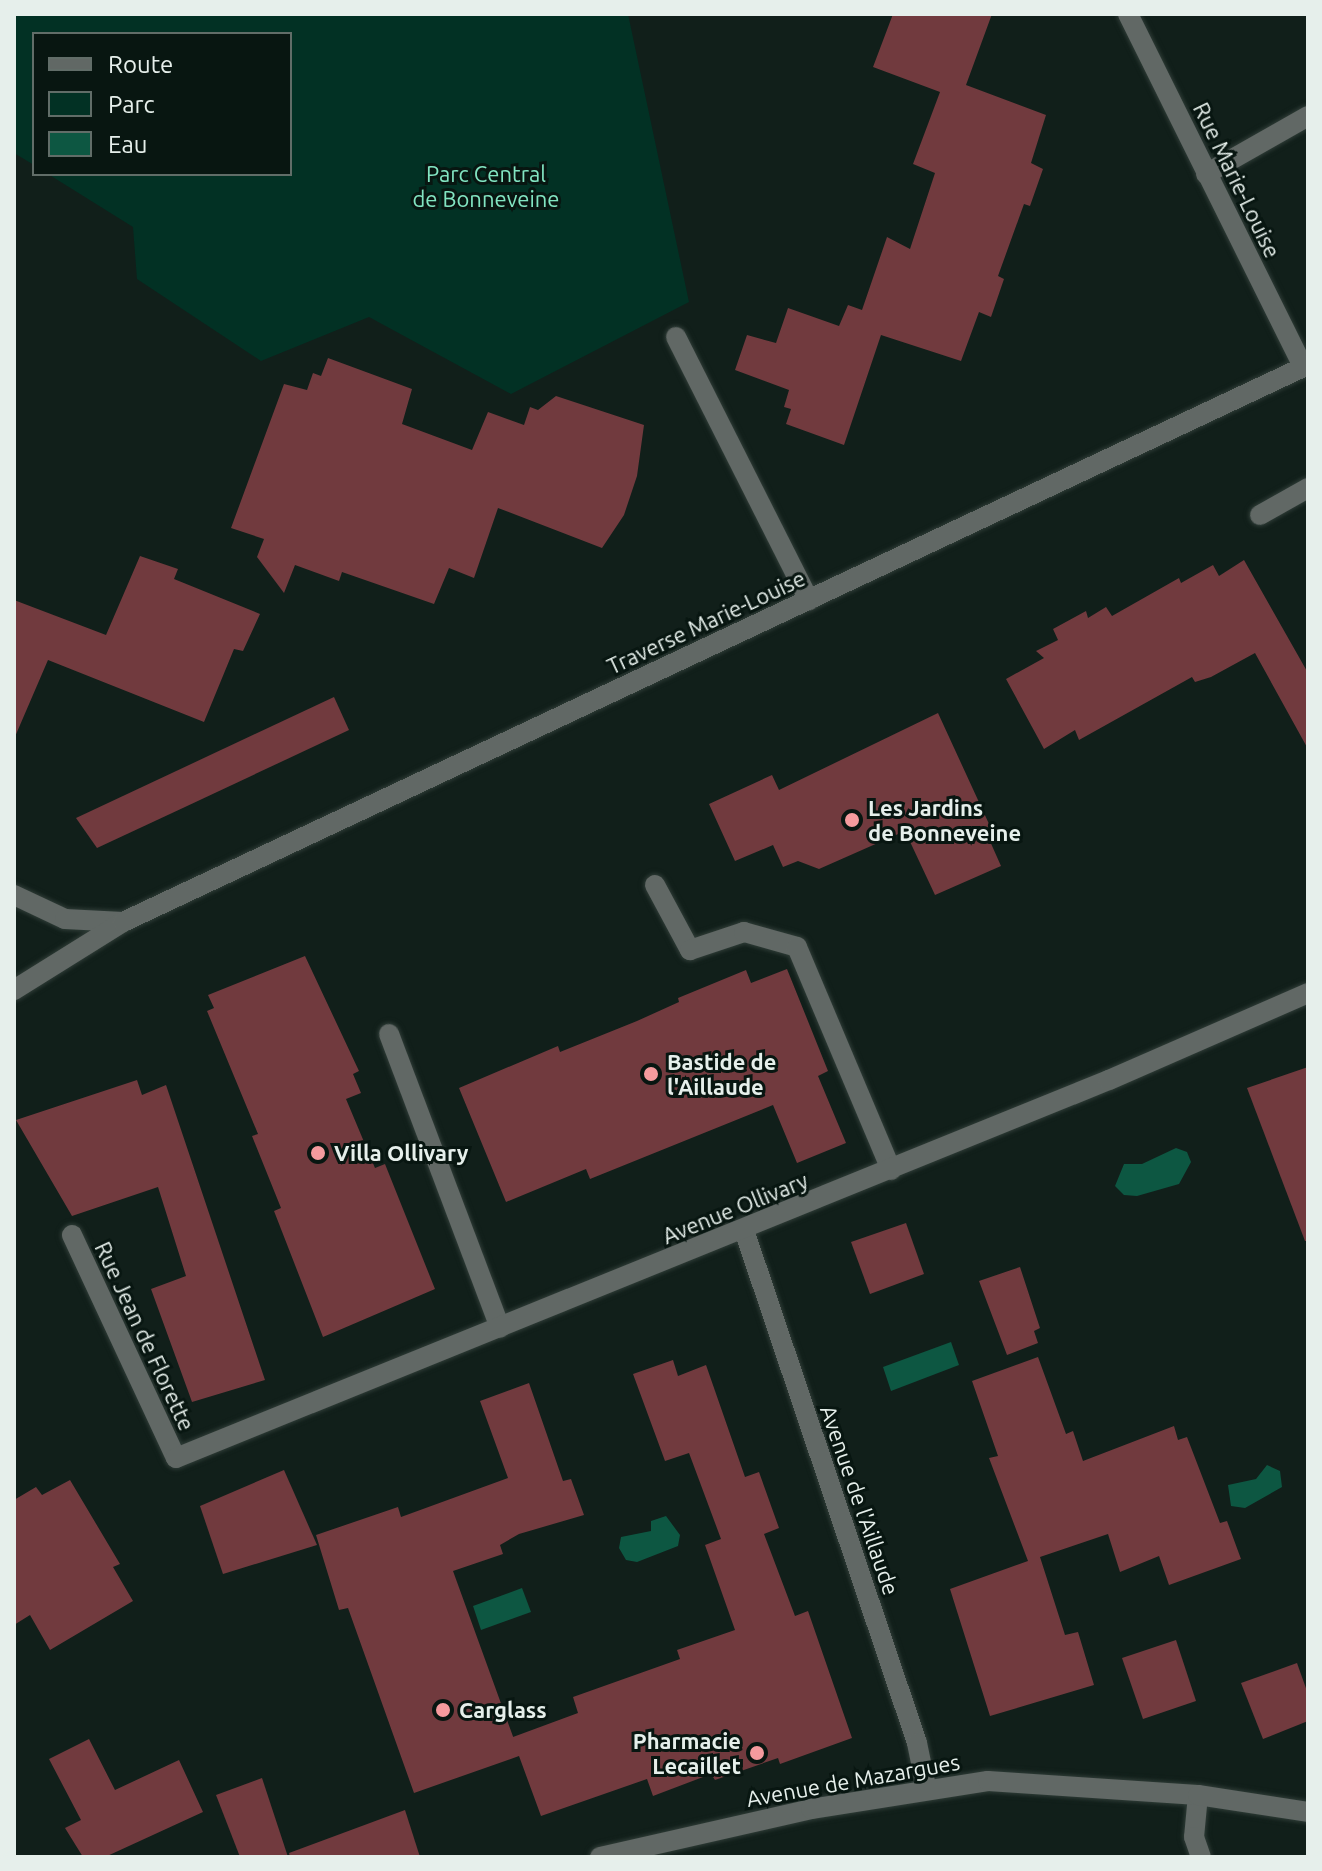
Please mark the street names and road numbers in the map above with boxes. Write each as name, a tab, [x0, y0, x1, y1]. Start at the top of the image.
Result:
street label: Rue Marie-Louise	[1188, 98, 1286, 262]
street label: Traverse Marie-Louise	[603, 565, 809, 679]
street label: Avenue Ollivary	[658, 1167, 812, 1249]
street label: Rue Jean de Florette	[90, 1237, 200, 1435]
street label: Avenue de l'Aillaude	[815, 1402, 905, 1598]
street label: Avenue de Mazargues	[744, 1748, 962, 1812]

